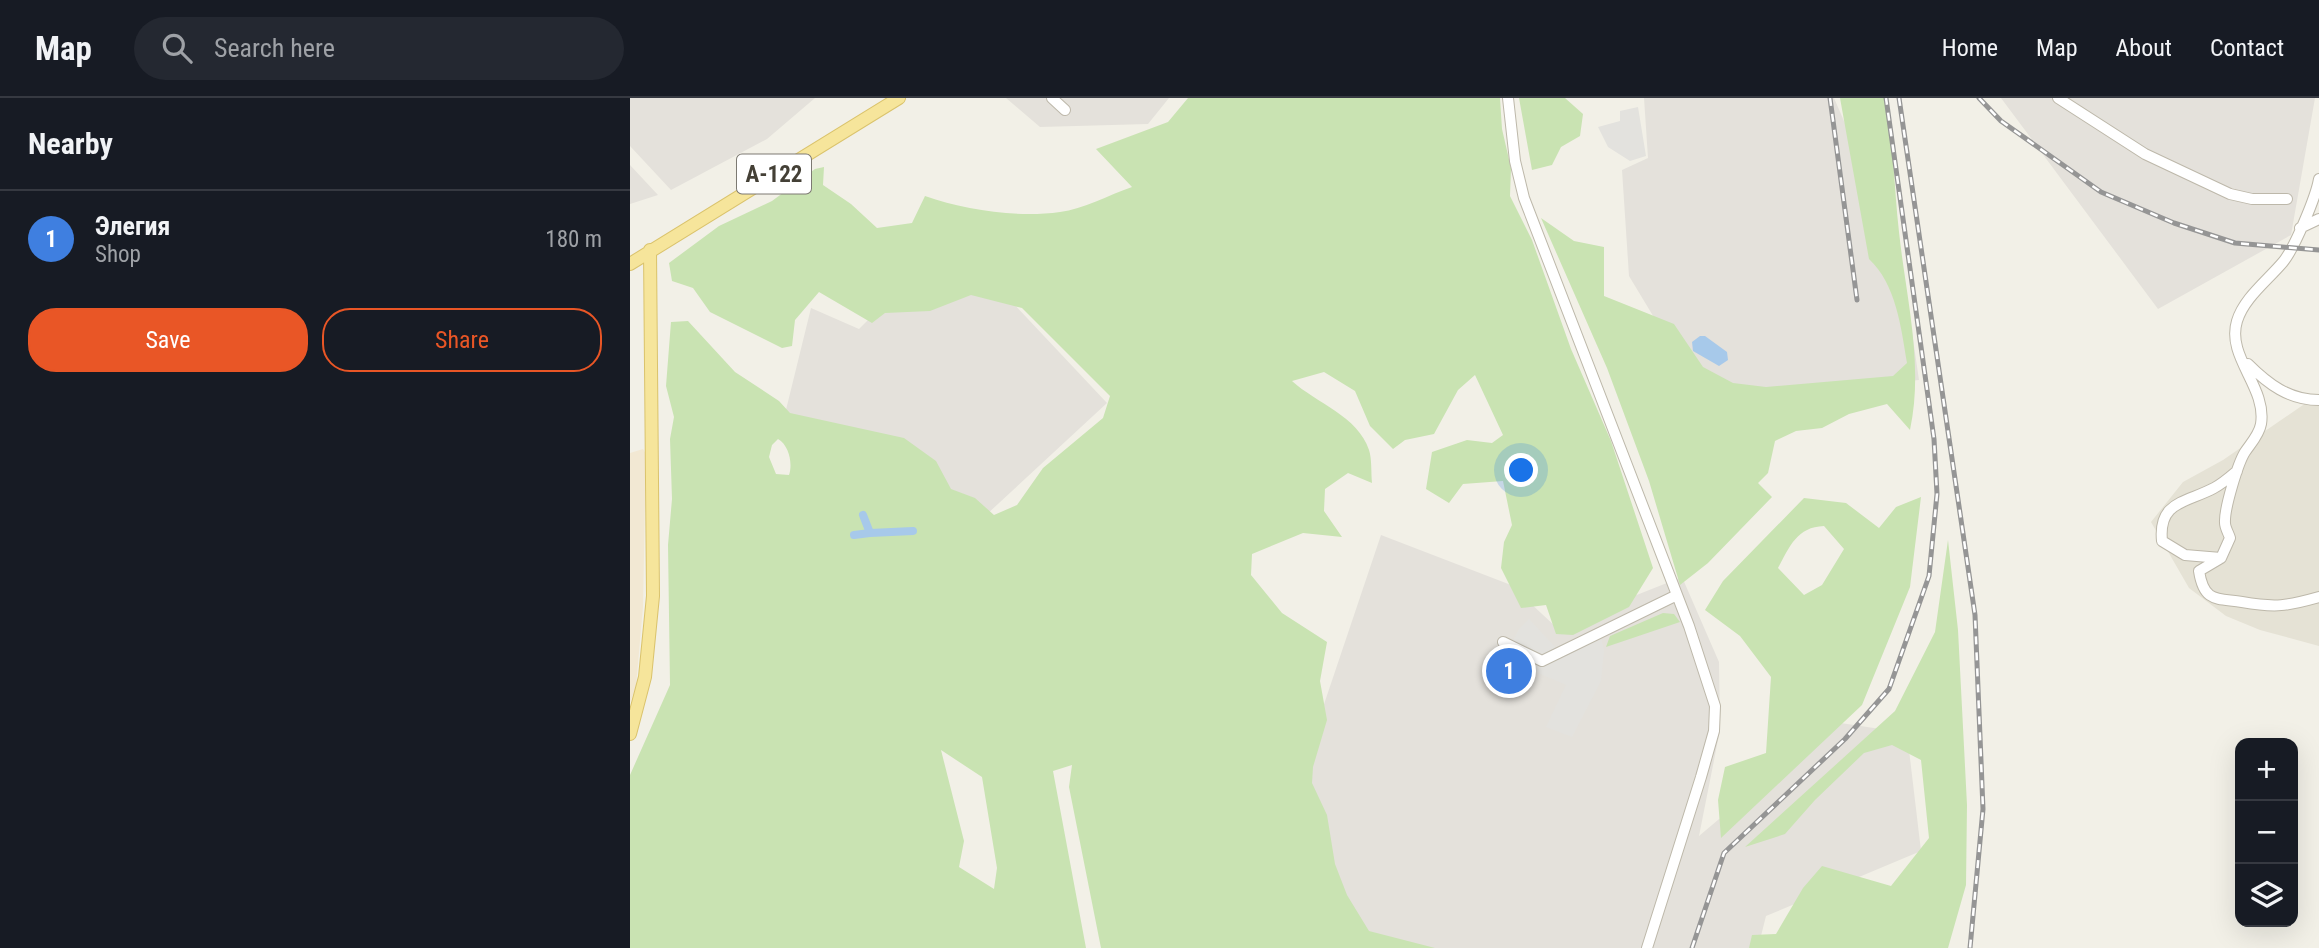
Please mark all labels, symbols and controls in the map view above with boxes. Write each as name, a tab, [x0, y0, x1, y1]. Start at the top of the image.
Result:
search box	[134, 17, 624, 80]
text: Map	[35, 29, 92, 68]
icon: search	[158, 29, 196, 67]
text: Search here	[214, 33, 335, 63]
text: Home	[1942, 34, 1998, 62]
text: Map	[2036, 34, 2078, 62]
text: About	[2116, 34, 2172, 62]
text: Contact	[2210, 34, 2284, 62]
text: Nearby	[28, 126, 113, 161]
road number: А-122	[737, 155, 811, 194]
text: Элегия	[95, 211, 170, 241]
text: 1	[45, 226, 57, 253]
text: 180 m	[545, 226, 602, 253]
text: Shop	[95, 241, 141, 268]
button: Save	[28, 308, 308, 372]
button: Share	[322, 308, 602, 372]
your location	[1504, 453, 1538, 487]
pin: 1	[1486, 645, 1532, 697]
map controls	[2235, 738, 2298, 927]
button: +	[2235, 738, 2298, 801]
button: −	[2235, 801, 2298, 864]
button: layers	[2235, 864, 2298, 927]

